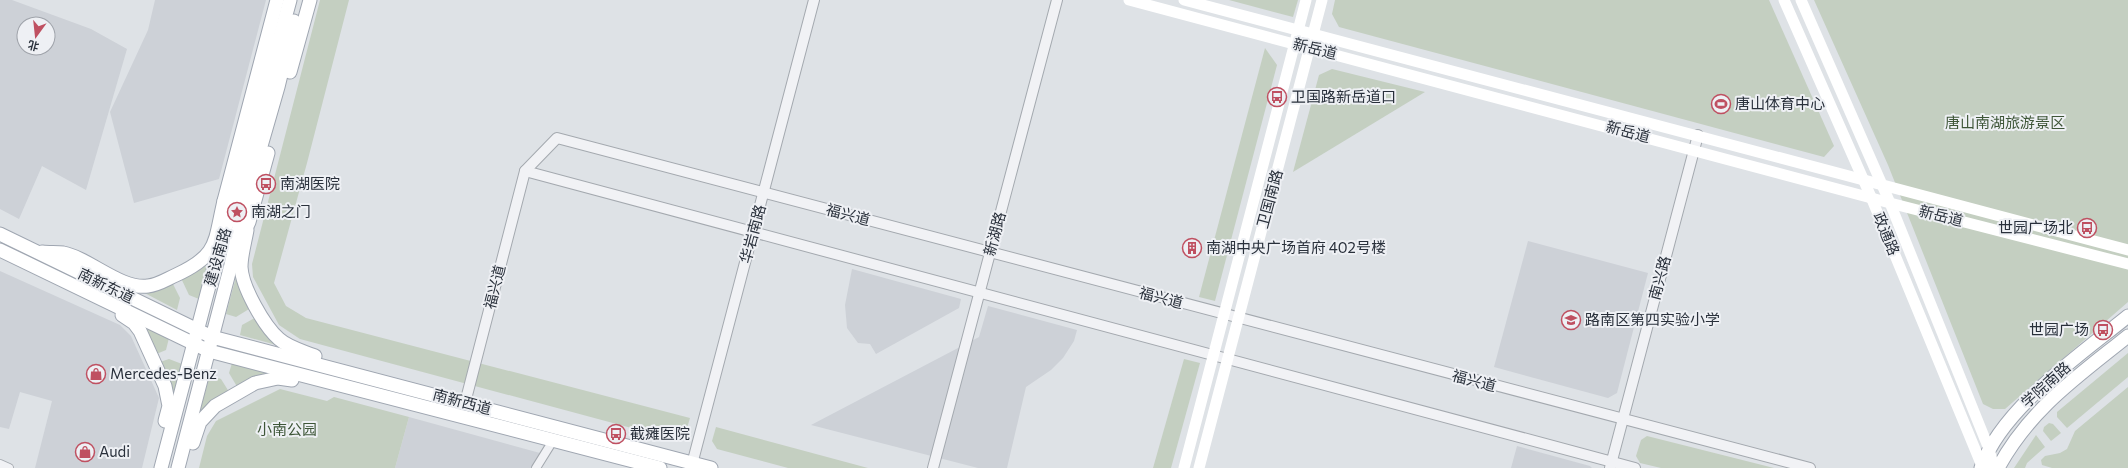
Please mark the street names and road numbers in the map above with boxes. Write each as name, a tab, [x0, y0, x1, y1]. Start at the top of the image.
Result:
street label: 新岳道	[1291, 34, 1339, 62]
street label: 新岳道	[1604, 117, 1652, 146]
street label: 卫国南路	[1253, 167, 1285, 230]
street label: 福兴道	[824, 200, 872, 229]
street label: 新岳道	[1917, 201, 1965, 229]
street label: 华岩南路	[736, 202, 768, 265]
street label: 政通路	[1870, 209, 1904, 258]
street label: 新湖路	[980, 210, 1009, 258]
street label: 建设南路	[200, 225, 234, 288]
street label: 南兴路	[1645, 254, 1674, 302]
street label: 福兴道	[480, 263, 508, 311]
street label: 南新东道	[76, 264, 137, 306]
street label: 福兴道	[1137, 283, 1185, 312]
street label: 学院南路	[2017, 357, 2074, 411]
street label: 福兴道	[1450, 366, 1498, 395]
street label: 南新西道	[431, 385, 494, 417]

